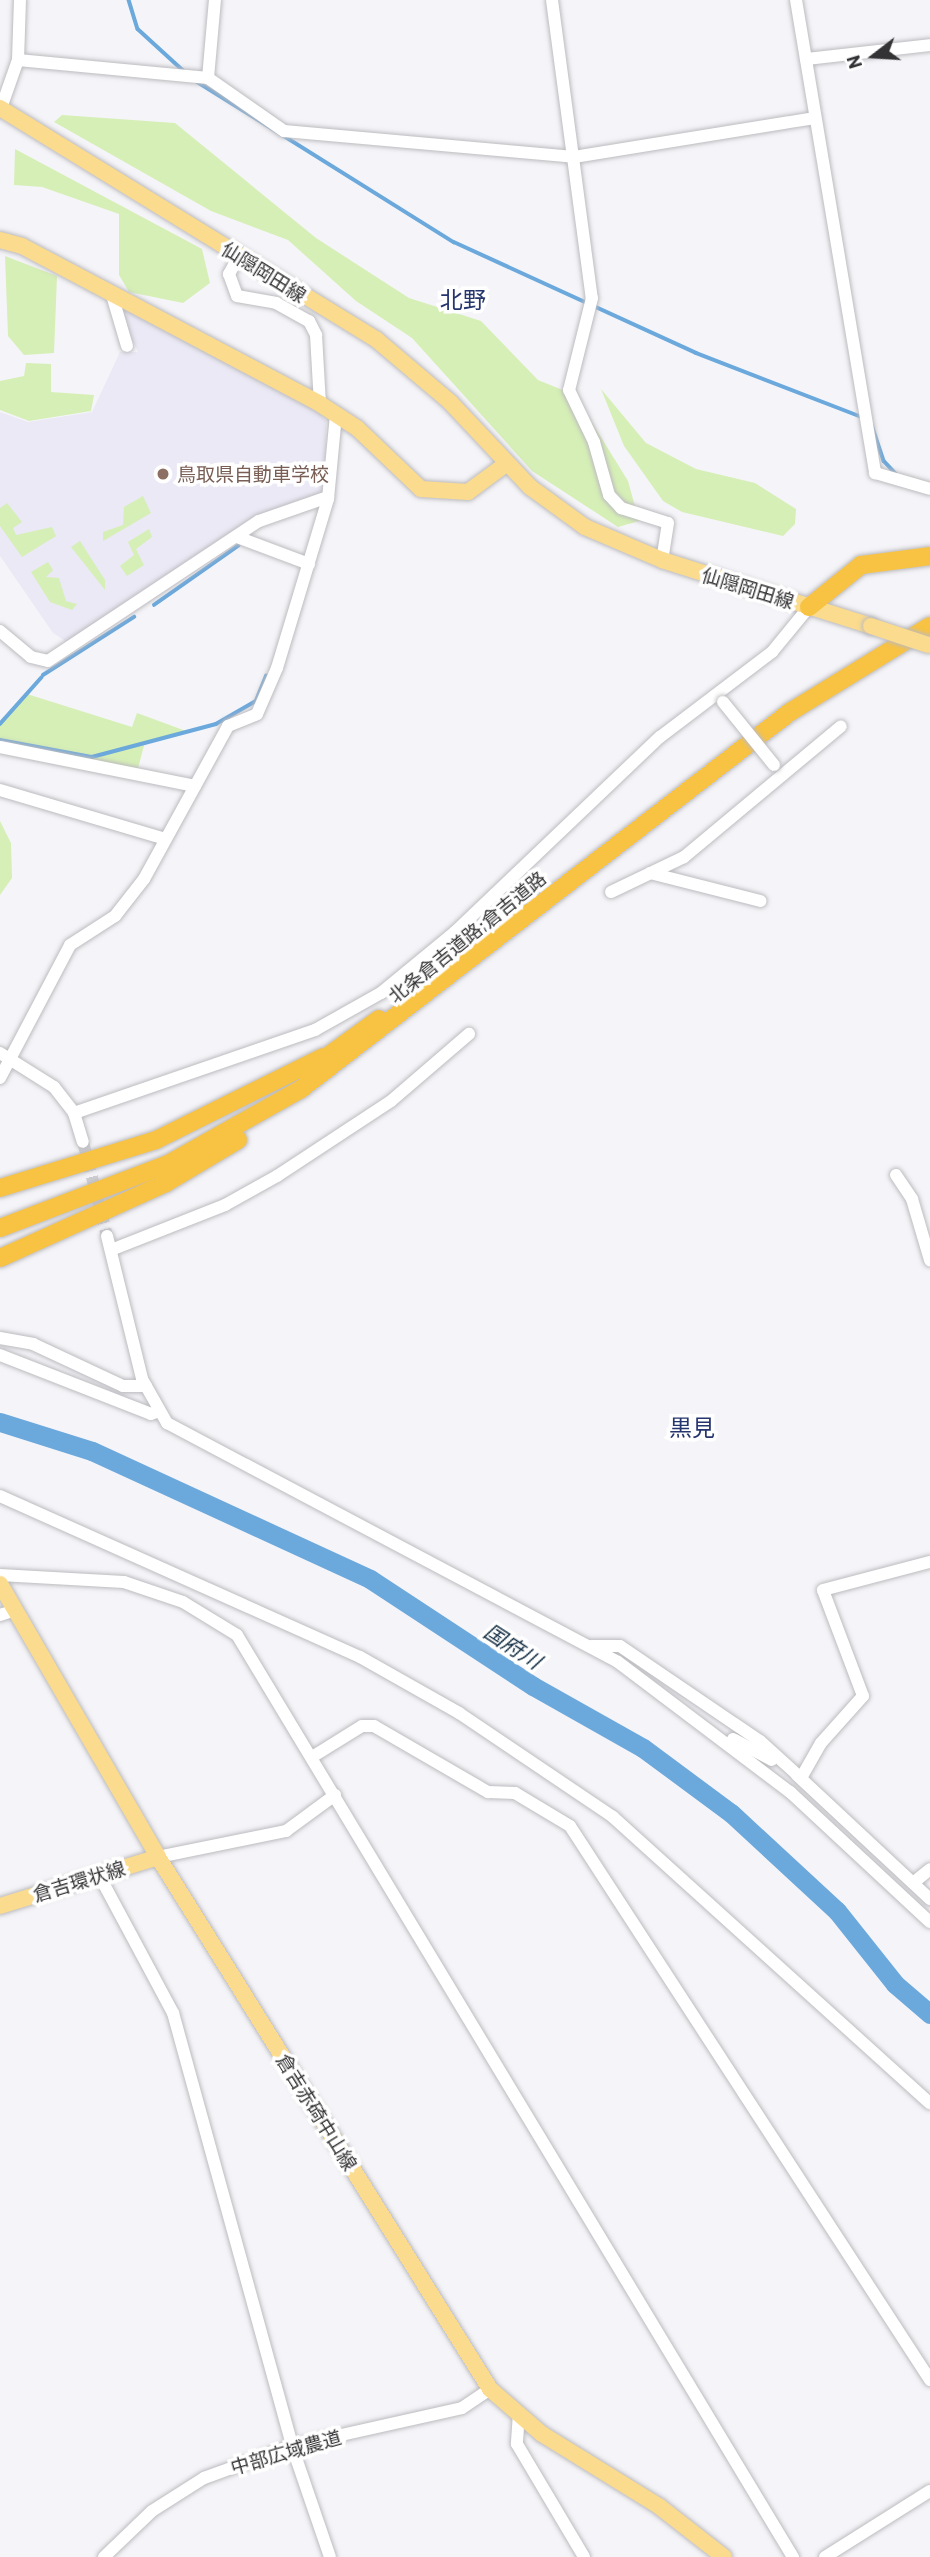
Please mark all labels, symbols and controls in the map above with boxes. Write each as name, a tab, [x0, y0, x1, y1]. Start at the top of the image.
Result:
north arrow	[839, 21, 909, 91]
text: N	[841, 53, 866, 72]
street label: 仙隠岡田線	[218, 237, 310, 307]
district label: 北野	[440, 285, 486, 313]
place label: 鳥取県自動車学校	[177, 463, 329, 485]
marker: 鳥取県自動車学校	[155, 466, 171, 482]
street label: 仙隠岡田線	[699, 563, 797, 613]
street label: 北条倉吉道路;倉吉道路	[384, 866, 550, 1008]
district label: 黒見	[669, 1413, 715, 1441]
water label: 国府川	[480, 1618, 546, 1674]
street label: 倉吉環状線	[30, 1856, 128, 1906]
street label: 倉吉赤碕中山線	[272, 2050, 362, 2174]
street label: 中部広域農道	[228, 2425, 344, 2479]

